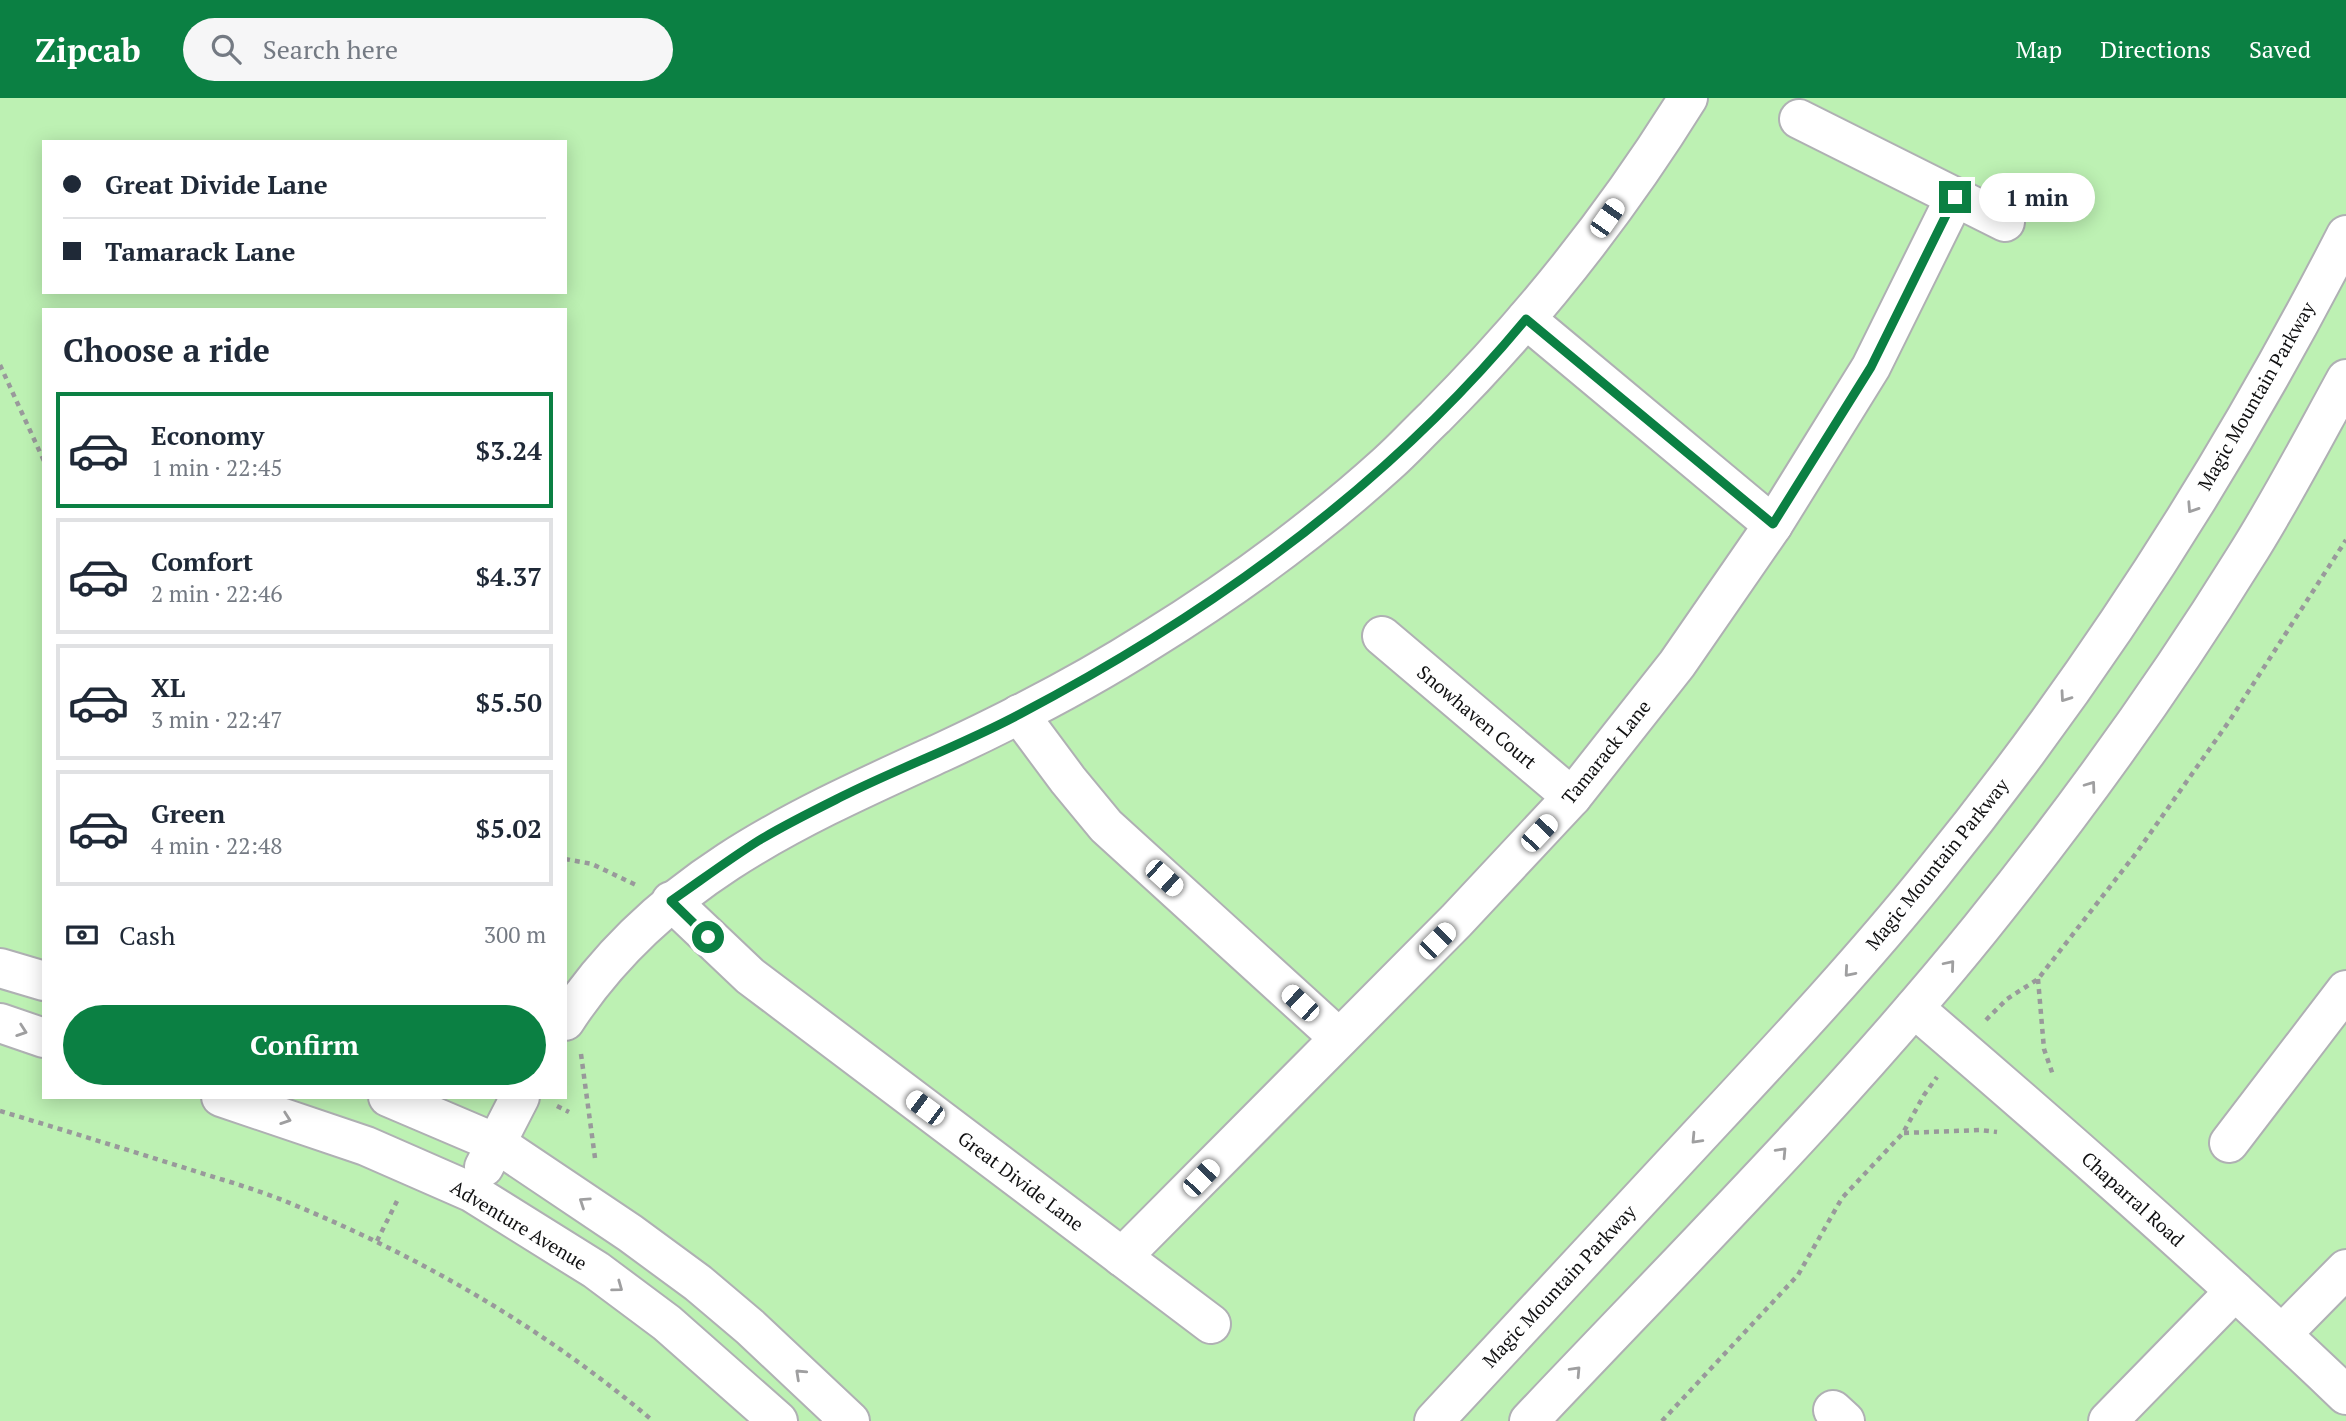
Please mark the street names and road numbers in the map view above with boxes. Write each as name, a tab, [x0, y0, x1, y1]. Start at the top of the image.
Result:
street label: Magic Mountain Parkway	[2191, 297, 2320, 495]
street label: Snowhaven Court	[1412, 659, 1542, 774]
street label: Tamarack Lane	[1556, 694, 1656, 809]
street label: Magic Mountain Parkway	[1860, 772, 2014, 955]
street label: Great Divide Lane	[953, 1125, 1089, 1236]
street label: Chaparral Road	[2077, 1146, 2190, 1252]
street label: Adventure Avenue	[446, 1174, 592, 1275]
street label: Magic Mountain Parkway	[1477, 1199, 1641, 1372]

